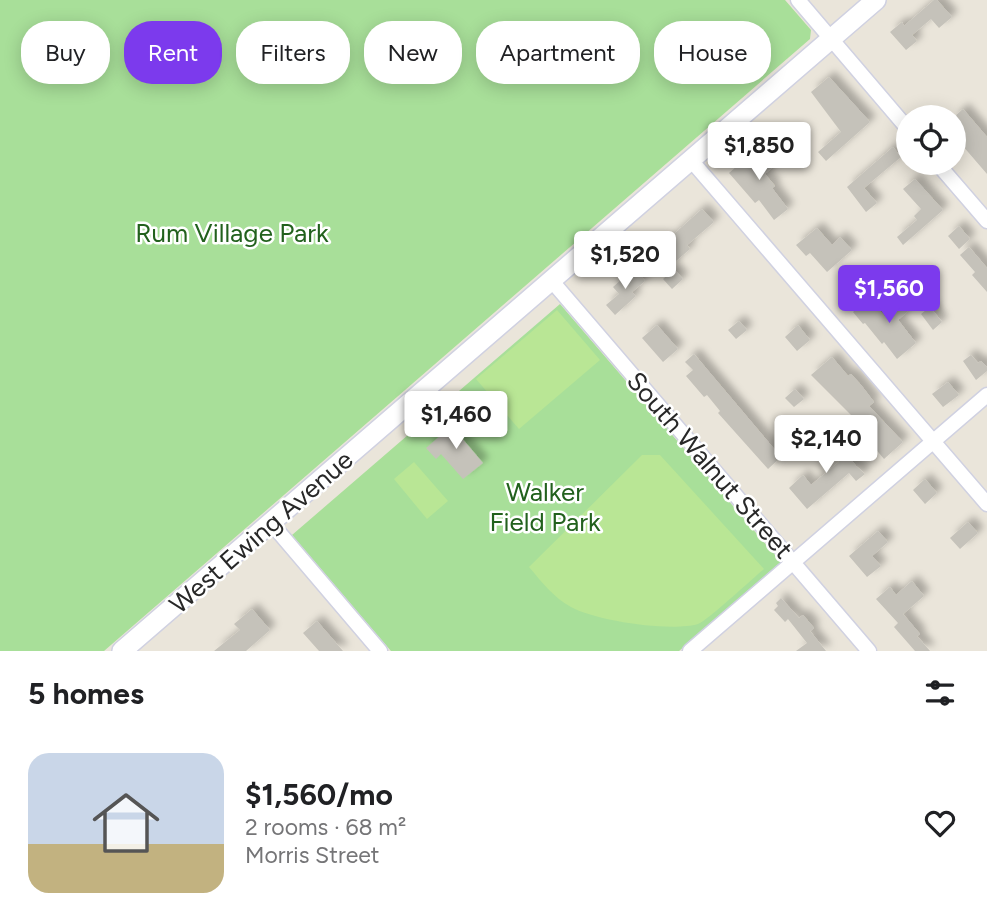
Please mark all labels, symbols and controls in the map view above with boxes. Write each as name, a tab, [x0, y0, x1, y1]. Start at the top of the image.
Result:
chip: Buy	[21, 21, 110, 84]
chip: Rent	[124, 21, 222, 84]
chip: Filters	[236, 21, 350, 84]
chip: New	[364, 21, 462, 84]
chip: Apartment	[476, 21, 640, 84]
chip: House	[654, 21, 771, 84]
map controls	[896, 105, 966, 175]
button: locate	[896, 105, 966, 175]
pin: $1,850	[702, 122, 816, 182]
text: $1,850	[724, 131, 794, 159]
park label: Rum Village Park	[135, 217, 329, 249]
pin: $1,520	[568, 232, 682, 291]
text: $1,520	[590, 240, 660, 268]
pin: $1,560	[832, 266, 946, 325]
text: $1,560	[854, 274, 924, 302]
street label: South Walnut Street	[620, 365, 800, 565]
pin: $1,460	[399, 392, 513, 451]
text: $1,460	[420, 400, 492, 428]
pin: $2,140	[769, 416, 883, 475]
text: $2,140	[790, 424, 862, 452]
street label: West Ewing Avenue	[163, 444, 359, 620]
park label: Walker Field Park	[489, 476, 601, 538]
icon: filters	[921, 674, 959, 712]
text: 5 homes	[28, 675, 144, 712]
text: $1,560/mo	[245, 776, 393, 813]
icon: home	[84, 781, 168, 865]
icon: heart	[921, 804, 959, 842]
text: 2 rooms · 68 m²	[245, 813, 406, 841]
text: Morris Street	[245, 841, 379, 869]

